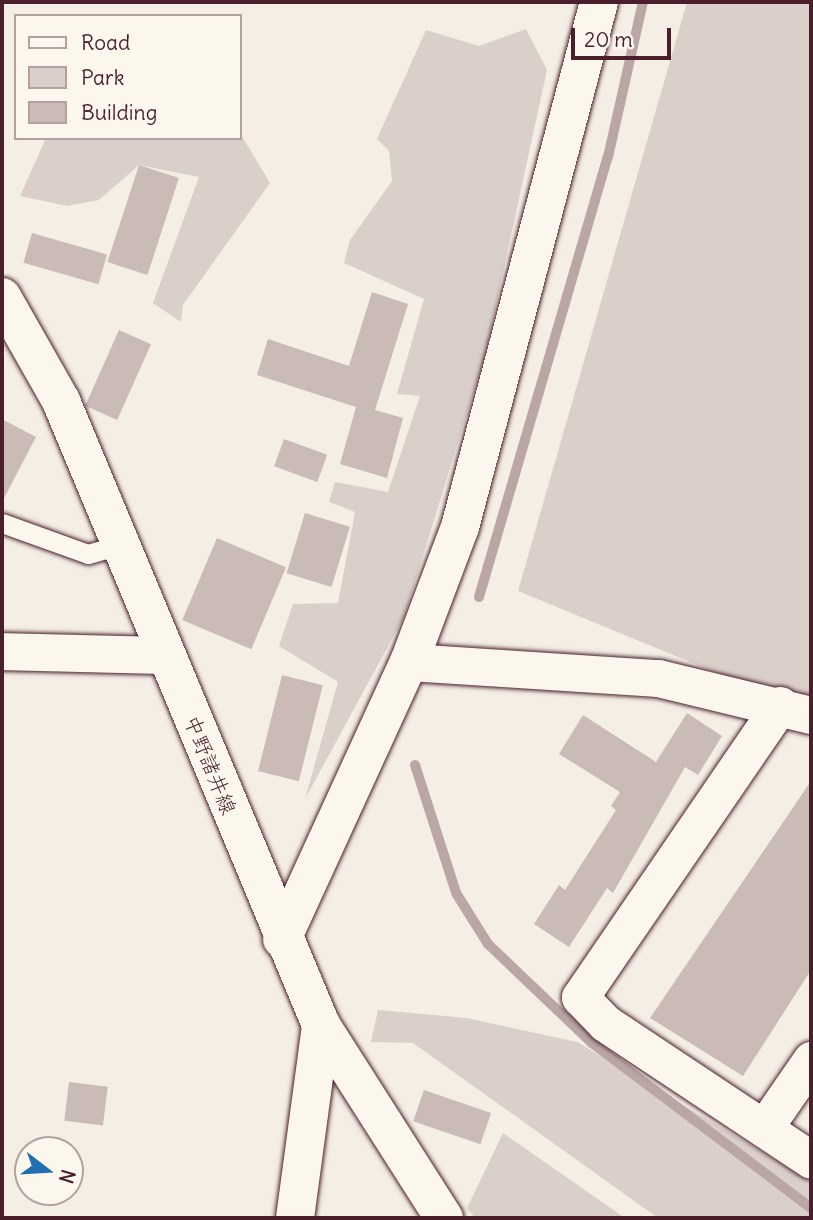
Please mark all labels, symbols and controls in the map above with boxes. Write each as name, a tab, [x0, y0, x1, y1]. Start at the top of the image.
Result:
legend	[14, 14, 242, 140]
scale bar	[575, 14, 675, 58]
text: 20 m	[584, 26, 633, 53]
text: Road	[81, 29, 130, 56]
text: Park	[81, 64, 124, 91]
text: Building	[81, 99, 157, 126]
street label: 中野諸井線	[179, 712, 241, 818]
north arrow	[14, 1136, 84, 1206]
text: N	[54, 1167, 81, 1186]

